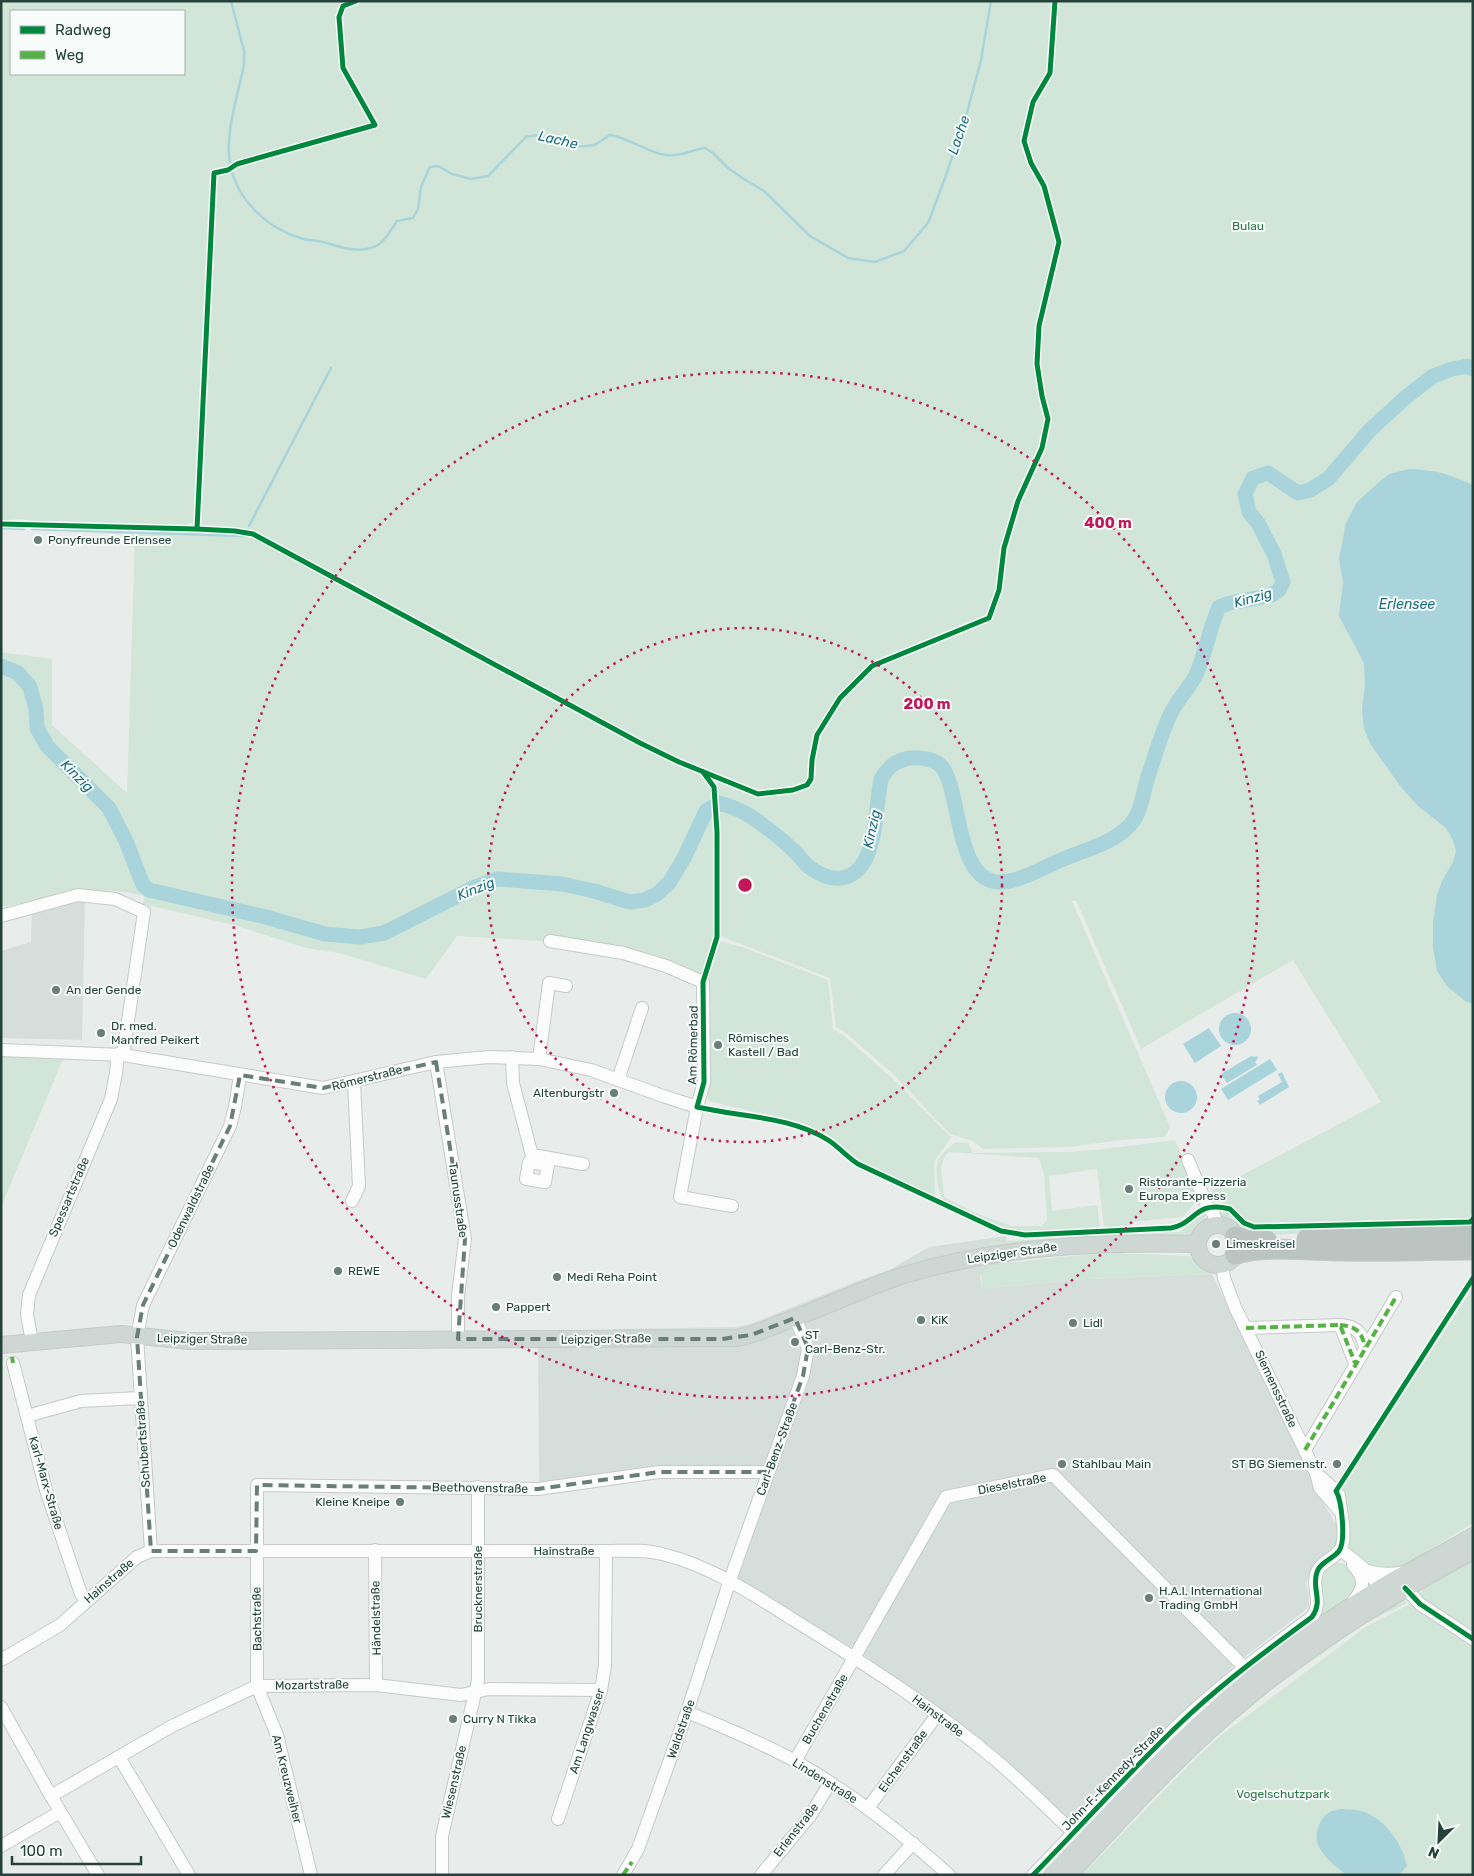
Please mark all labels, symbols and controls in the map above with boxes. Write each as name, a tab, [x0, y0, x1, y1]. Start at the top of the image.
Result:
legend	[10, 10, 185, 75]
text: Radweg	[55, 21, 111, 39]
text: Weg	[55, 46, 84, 64]
water label: Lache	[944, 113, 974, 157]
water label: Lache	[537, 127, 580, 153]
park label: Bulau	[1232, 219, 1264, 233]
text: 400 m	[1084, 514, 1132, 532]
place label: Ponyfreunde Erlensee	[48, 533, 172, 547]
marker: Ponyfreunde Erlensee	[32, 534, 44, 546]
water label: Kinzig	[1232, 584, 1274, 612]
water label: Erlensee	[1379, 596, 1435, 613]
text: 200 m	[903, 695, 951, 713]
water label: Kinzig	[57, 756, 97, 796]
water label: Kinzig	[860, 808, 884, 850]
water label: Kinzig	[455, 874, 497, 904]
centre of rings	[736, 876, 754, 894]
place label: An der Gende	[66, 983, 142, 997]
marker: An der Gende	[50, 984, 62, 996]
street label: Am Römerbad	[685, 1005, 701, 1085]
place label: Dr. med. Manfred Peikert	[111, 1019, 200, 1047]
marker: Dr. med. Manfred Peikert	[95, 1027, 107, 1039]
place label: Römisches Kastell / Bad	[728, 1031, 799, 1059]
marker: Römisches Kastell / Bad	[712, 1039, 724, 1051]
street label: Römerstraße	[330, 1062, 404, 1094]
place label: Altenburgstr	[533, 1086, 604, 1100]
marker: Altenburgstr	[608, 1087, 620, 1099]
street label: Spessartstraße	[46, 1155, 92, 1239]
street label: Taunusstraße	[446, 1161, 470, 1239]
street label: Odenwaldstraße	[165, 1162, 217, 1250]
place label: Ristorante-Pizzeria Europa Express	[1139, 1175, 1246, 1203]
marker: Ristorante-Pizzeria Europa Express	[1123, 1183, 1135, 1195]
place label: Limeskreisel	[1226, 1237, 1295, 1251]
marker: Limeskreisel	[1210, 1238, 1222, 1250]
street label: Leipziger Straße	[966, 1240, 1058, 1266]
place label: REWE	[348, 1264, 380, 1278]
marker: REWE	[332, 1265, 344, 1277]
place label: Medi Reha Point	[567, 1270, 657, 1284]
marker: Medi Reha Point	[551, 1271, 563, 1283]
place label: Pappert	[506, 1300, 551, 1314]
marker: Pappert	[490, 1301, 502, 1313]
place label: KiK	[931, 1313, 949, 1327]
marker: KiK	[915, 1314, 927, 1326]
place label: Lidl	[1083, 1316, 1103, 1330]
marker: Lidl	[1067, 1317, 1079, 1329]
place label: ST Carl-Benz-Str.	[805, 1328, 885, 1356]
street label: Leipziger Straße	[157, 1331, 248, 1347]
street label: Leipziger Straße	[561, 1331, 652, 1347]
marker: ST Carl-Benz-Str.	[789, 1336, 801, 1348]
street label: Siemensstraße	[1252, 1348, 1300, 1430]
street label: Schubertstraße	[133, 1400, 153, 1488]
street label: Carl-Benz-Straße	[754, 1400, 800, 1498]
street label: Karl-Marx-Straße	[26, 1435, 66, 1532]
place label: Stahlbau Main	[1072, 1457, 1151, 1471]
place label: ST BG Siemenstr.	[1231, 1457, 1327, 1471]
marker: Stahlbau Main	[1056, 1458, 1068, 1470]
marker: ST BG Siemenstr.	[1331, 1458, 1343, 1470]
street label: Dieselstraße	[977, 1470, 1048, 1497]
street label: Beethovenstraße	[432, 1480, 528, 1496]
place label: Kleine Kneipe	[315, 1495, 390, 1509]
marker: Kleine Kneipe	[394, 1496, 406, 1508]
street label: Hainstraße	[533, 1544, 595, 1558]
street label: Brucknerstraße	[471, 1545, 485, 1632]
street label: Hainstraße	[81, 1556, 137, 1606]
street label: Händelstraße	[368, 1580, 384, 1656]
place label: H.A.I. International Trading GmbH	[1159, 1584, 1262, 1612]
street label: Bachstraße	[249, 1586, 265, 1651]
marker: H.A.I. International Trading GmbH	[1143, 1592, 1155, 1604]
street label: Buchenstraße	[799, 1671, 851, 1747]
street label: Mozartstraße	[275, 1677, 349, 1693]
street label: Am Langwasser	[567, 1686, 608, 1776]
street label: Hainstraße	[909, 1692, 967, 1740]
street label: Waldstraße	[664, 1697, 698, 1760]
place label: Curry N Tikka	[463, 1712, 536, 1726]
marker: Curry N Tikka	[447, 1713, 459, 1725]
street label: John-F.-Kennedy-Straße	[1059, 1723, 1167, 1833]
street label: Eichenstraße	[876, 1727, 931, 1795]
street label: Am Kreuzweiher	[269, 1733, 305, 1825]
street label: Wiesenstraße	[439, 1744, 469, 1820]
street label: Lindenstraße	[790, 1756, 860, 1807]
park label: Vogelschutzpark	[1236, 1787, 1331, 1801]
street label: Erlenstraße	[771, 1800, 822, 1860]
north arrow	[1414, 1816, 1464, 1866]
scale bar	[12, 1834, 141, 1866]
text: 100 m	[20, 1842, 62, 1860]
text: N	[1426, 1843, 1442, 1862]

